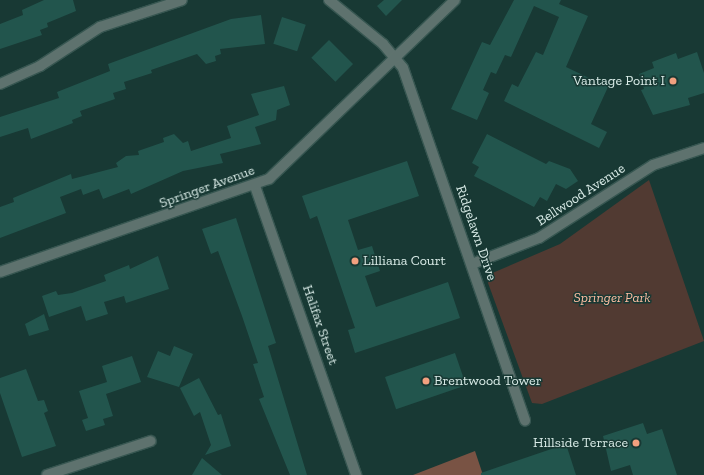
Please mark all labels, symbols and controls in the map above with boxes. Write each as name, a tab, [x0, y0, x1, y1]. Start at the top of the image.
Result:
place label: Vantage Point I	[573, 73, 665, 89]
marker: Vantage Point I	[668, 76, 678, 86]
street label: Bellwood Avenue	[533, 160, 629, 230]
street label: Springer Avenue	[157, 162, 257, 212]
street label: Ridgelawn Drive	[452, 183, 500, 283]
place label: Lilliana Court	[363, 253, 446, 269]
marker: Lilliana Court	[350, 256, 360, 266]
street label: Halifax Street	[298, 283, 342, 367]
park label: Springer Park	[573, 290, 651, 306]
place label: Brentwood Tower	[434, 373, 542, 389]
marker: Brentwood Tower	[421, 376, 431, 386]
place label: Hillside Terrace	[533, 435, 628, 451]
marker: Hillside Terrace	[631, 438, 641, 448]

